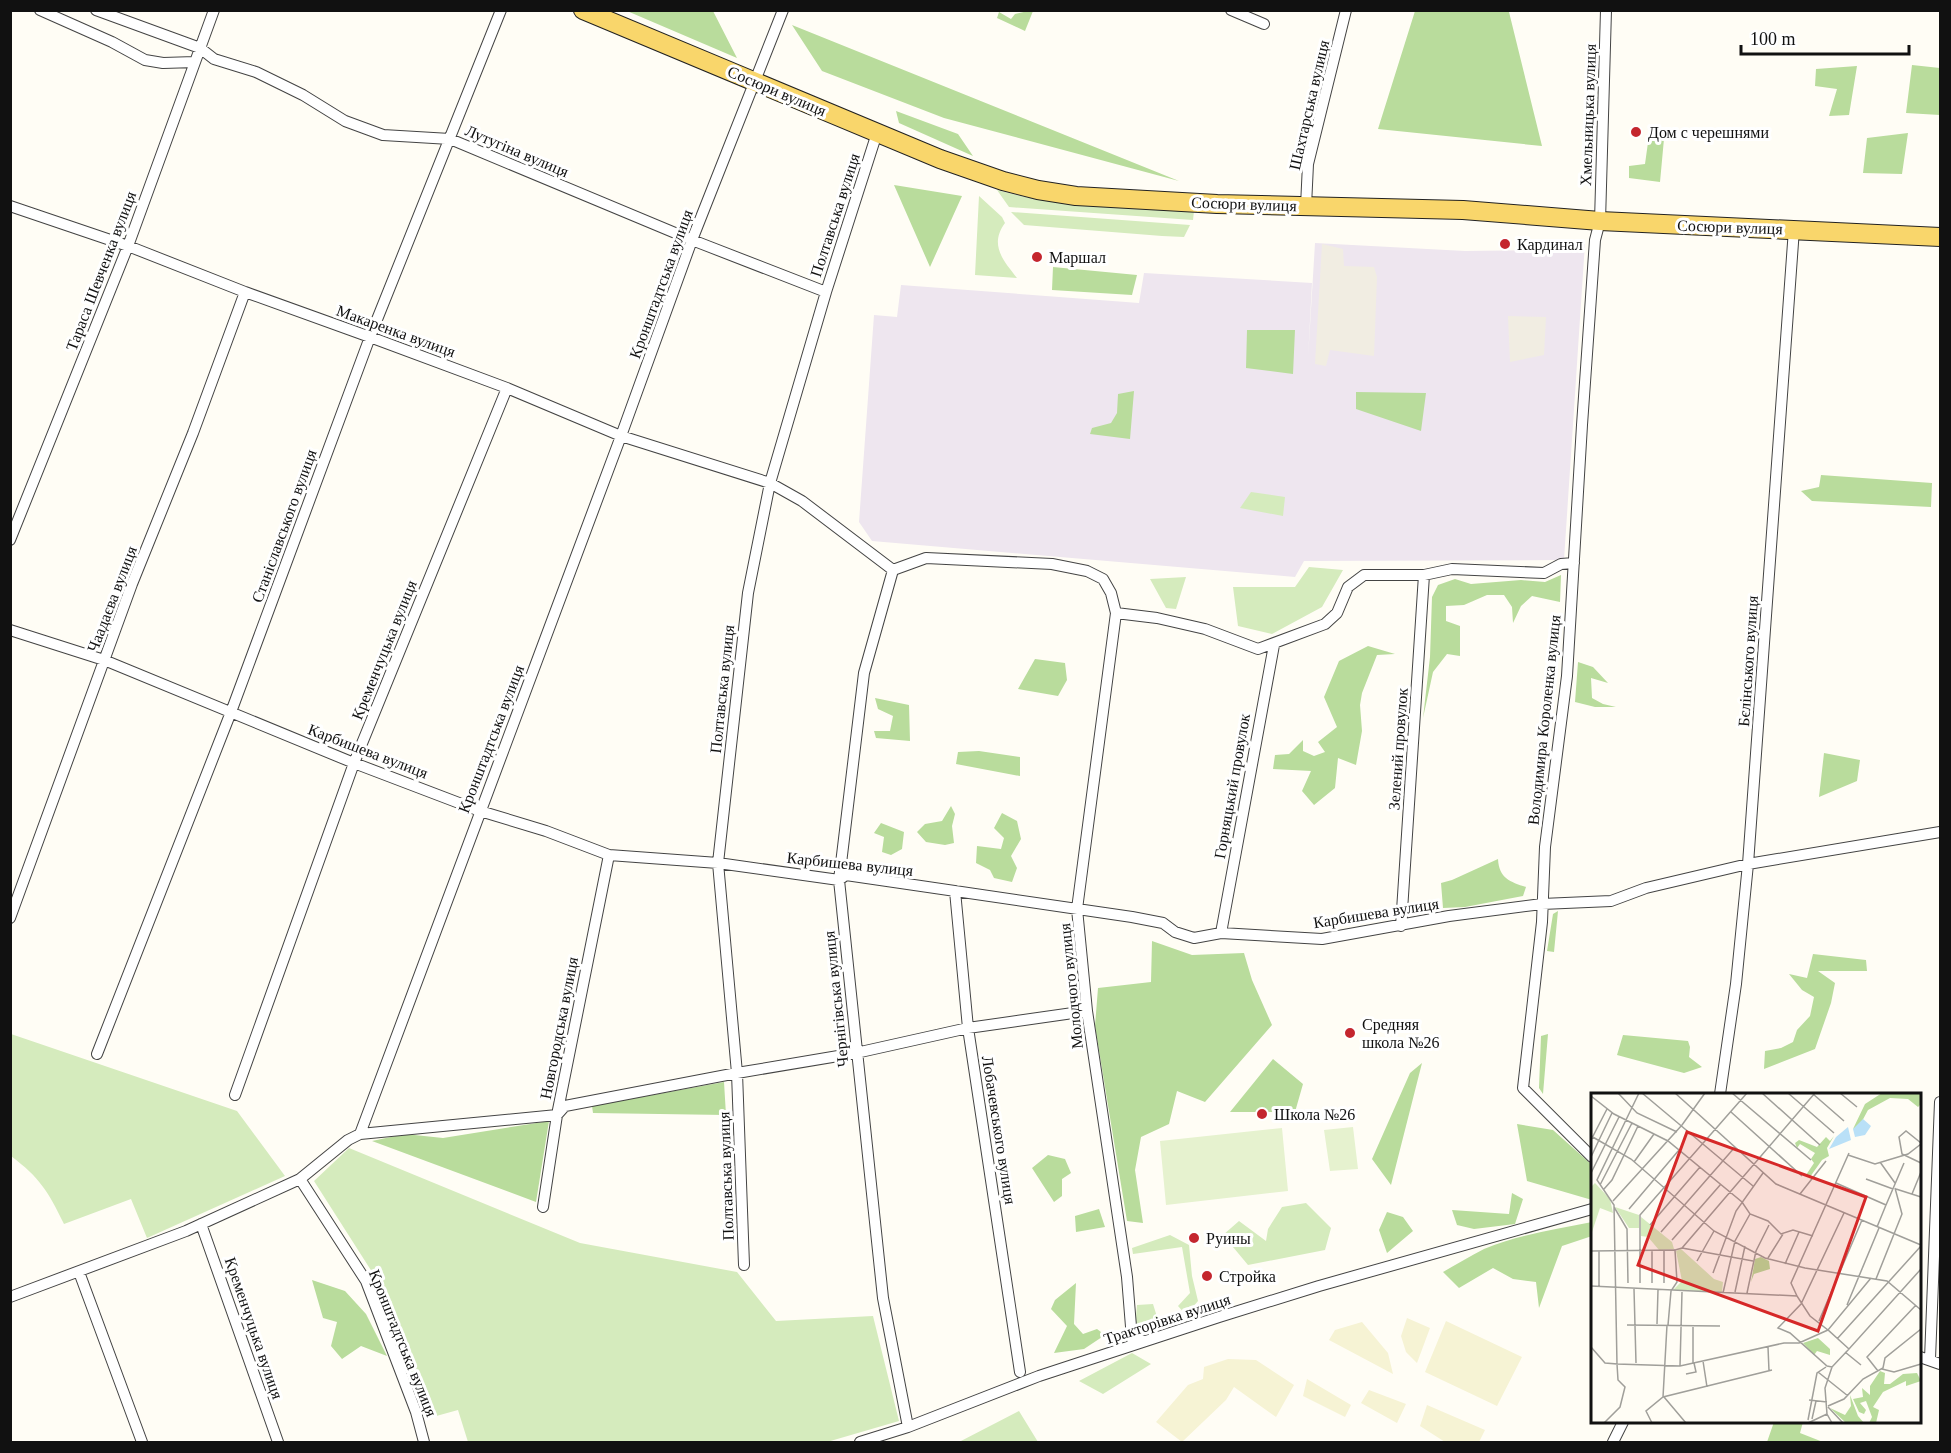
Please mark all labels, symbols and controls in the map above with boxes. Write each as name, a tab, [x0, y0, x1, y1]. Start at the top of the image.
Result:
scale bar	[1741, 18, 1909, 56]
text: 100 m	[1750, 29, 1796, 49]
street label: Шахтарська вулиця	[1286, 38, 1333, 172]
street label: Хмельницька вулиця	[1577, 43, 1600, 187]
street label: Сосюри вулиця	[725, 63, 829, 121]
street label: Лутугіна вулиця	[462, 122, 572, 182]
place label: Дом с черешнями	[1648, 124, 1769, 142]
marker: Дом с черешнями	[1629, 125, 1643, 139]
street label: Полтавська вулиця	[807, 150, 864, 279]
street label: Тараса Шевченка вулиця	[63, 188, 140, 353]
street label: Сосюри вулиця	[1191, 194, 1298, 215]
street label: Кронштадтська вулиця	[626, 207, 697, 361]
street label: Сосюри вулиця	[1677, 217, 1784, 238]
place label: Кардинал	[1517, 236, 1583, 254]
marker: Кардинал	[1498, 237, 1512, 251]
place label: Маршал	[1049, 249, 1106, 267]
marker: Маршал	[1030, 250, 1044, 264]
street label: Макаренка вулиця	[334, 302, 458, 362]
street label: Станіславського вулиця	[248, 447, 321, 605]
street label: Чаадаєва вулиця	[84, 543, 141, 655]
street label: Кременчуцька вулиця	[348, 577, 421, 723]
street label: Бєлінського вулиця	[1735, 594, 1762, 727]
street label: Володимира Короленка вулиця	[1525, 613, 1565, 826]
street label: Полтавська вулиця	[707, 623, 738, 754]
street label: Кронштадтська вулиця	[455, 662, 528, 816]
street label: Зелений провулок	[1385, 687, 1412, 811]
street label: Горняцький провулок	[1211, 712, 1254, 860]
street label: Карбишева вулиця	[305, 720, 431, 783]
street label: Карбишева вулиця	[786, 849, 915, 880]
street label: Карбишева вулиця	[1312, 895, 1441, 932]
street label: Молодчого вулиця	[1056, 922, 1087, 1050]
street label: Чернігівська вулиця	[820, 929, 853, 1068]
street label: Новгородська вулиця	[537, 955, 582, 1101]
place label: Средняя школа №26	[1362, 1016, 1439, 1051]
marker: Средняя школа №26	[1343, 1026, 1357, 1040]
street label: Лобачевського вулиця	[978, 1055, 1019, 1206]
inset map	[1591, 1093, 1921, 1423]
place label: Школа №26	[1274, 1106, 1355, 1123]
marker: Школа №26	[1255, 1107, 1269, 1121]
street label: Полтавська вулиця	[715, 1111, 738, 1241]
place label: Руины	[1206, 1230, 1251, 1248]
marker: Руины	[1187, 1231, 1201, 1245]
street label: Кременчуцька вулиця	[221, 1255, 286, 1402]
street label: Кронштадтська вулиця	[365, 1267, 441, 1420]
place label: Стройка	[1219, 1268, 1276, 1286]
marker: Стройка	[1200, 1269, 1214, 1283]
street label: Тракторівка вулиця	[1102, 1290, 1233, 1348]

